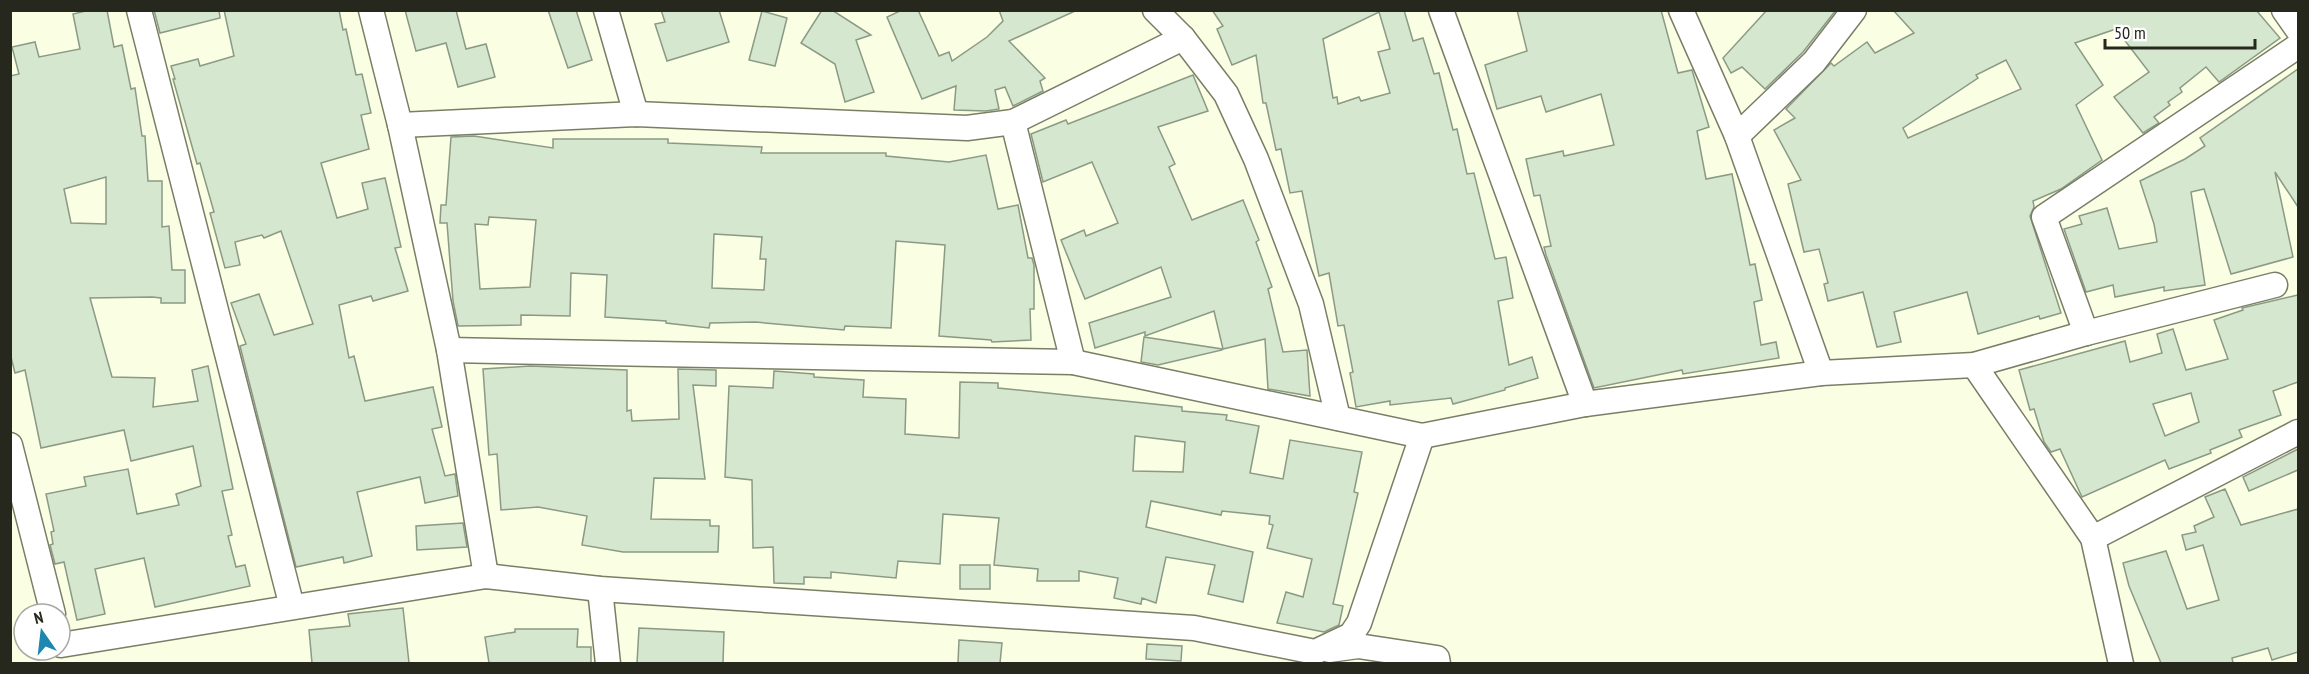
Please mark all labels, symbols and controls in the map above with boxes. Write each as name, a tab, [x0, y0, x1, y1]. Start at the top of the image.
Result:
scale bar	[2105, 12, 2255, 50]
text: 50 m	[2114, 21, 2146, 44]
north arrow	[12, 602, 72, 662]
text: N	[32, 607, 45, 628]

